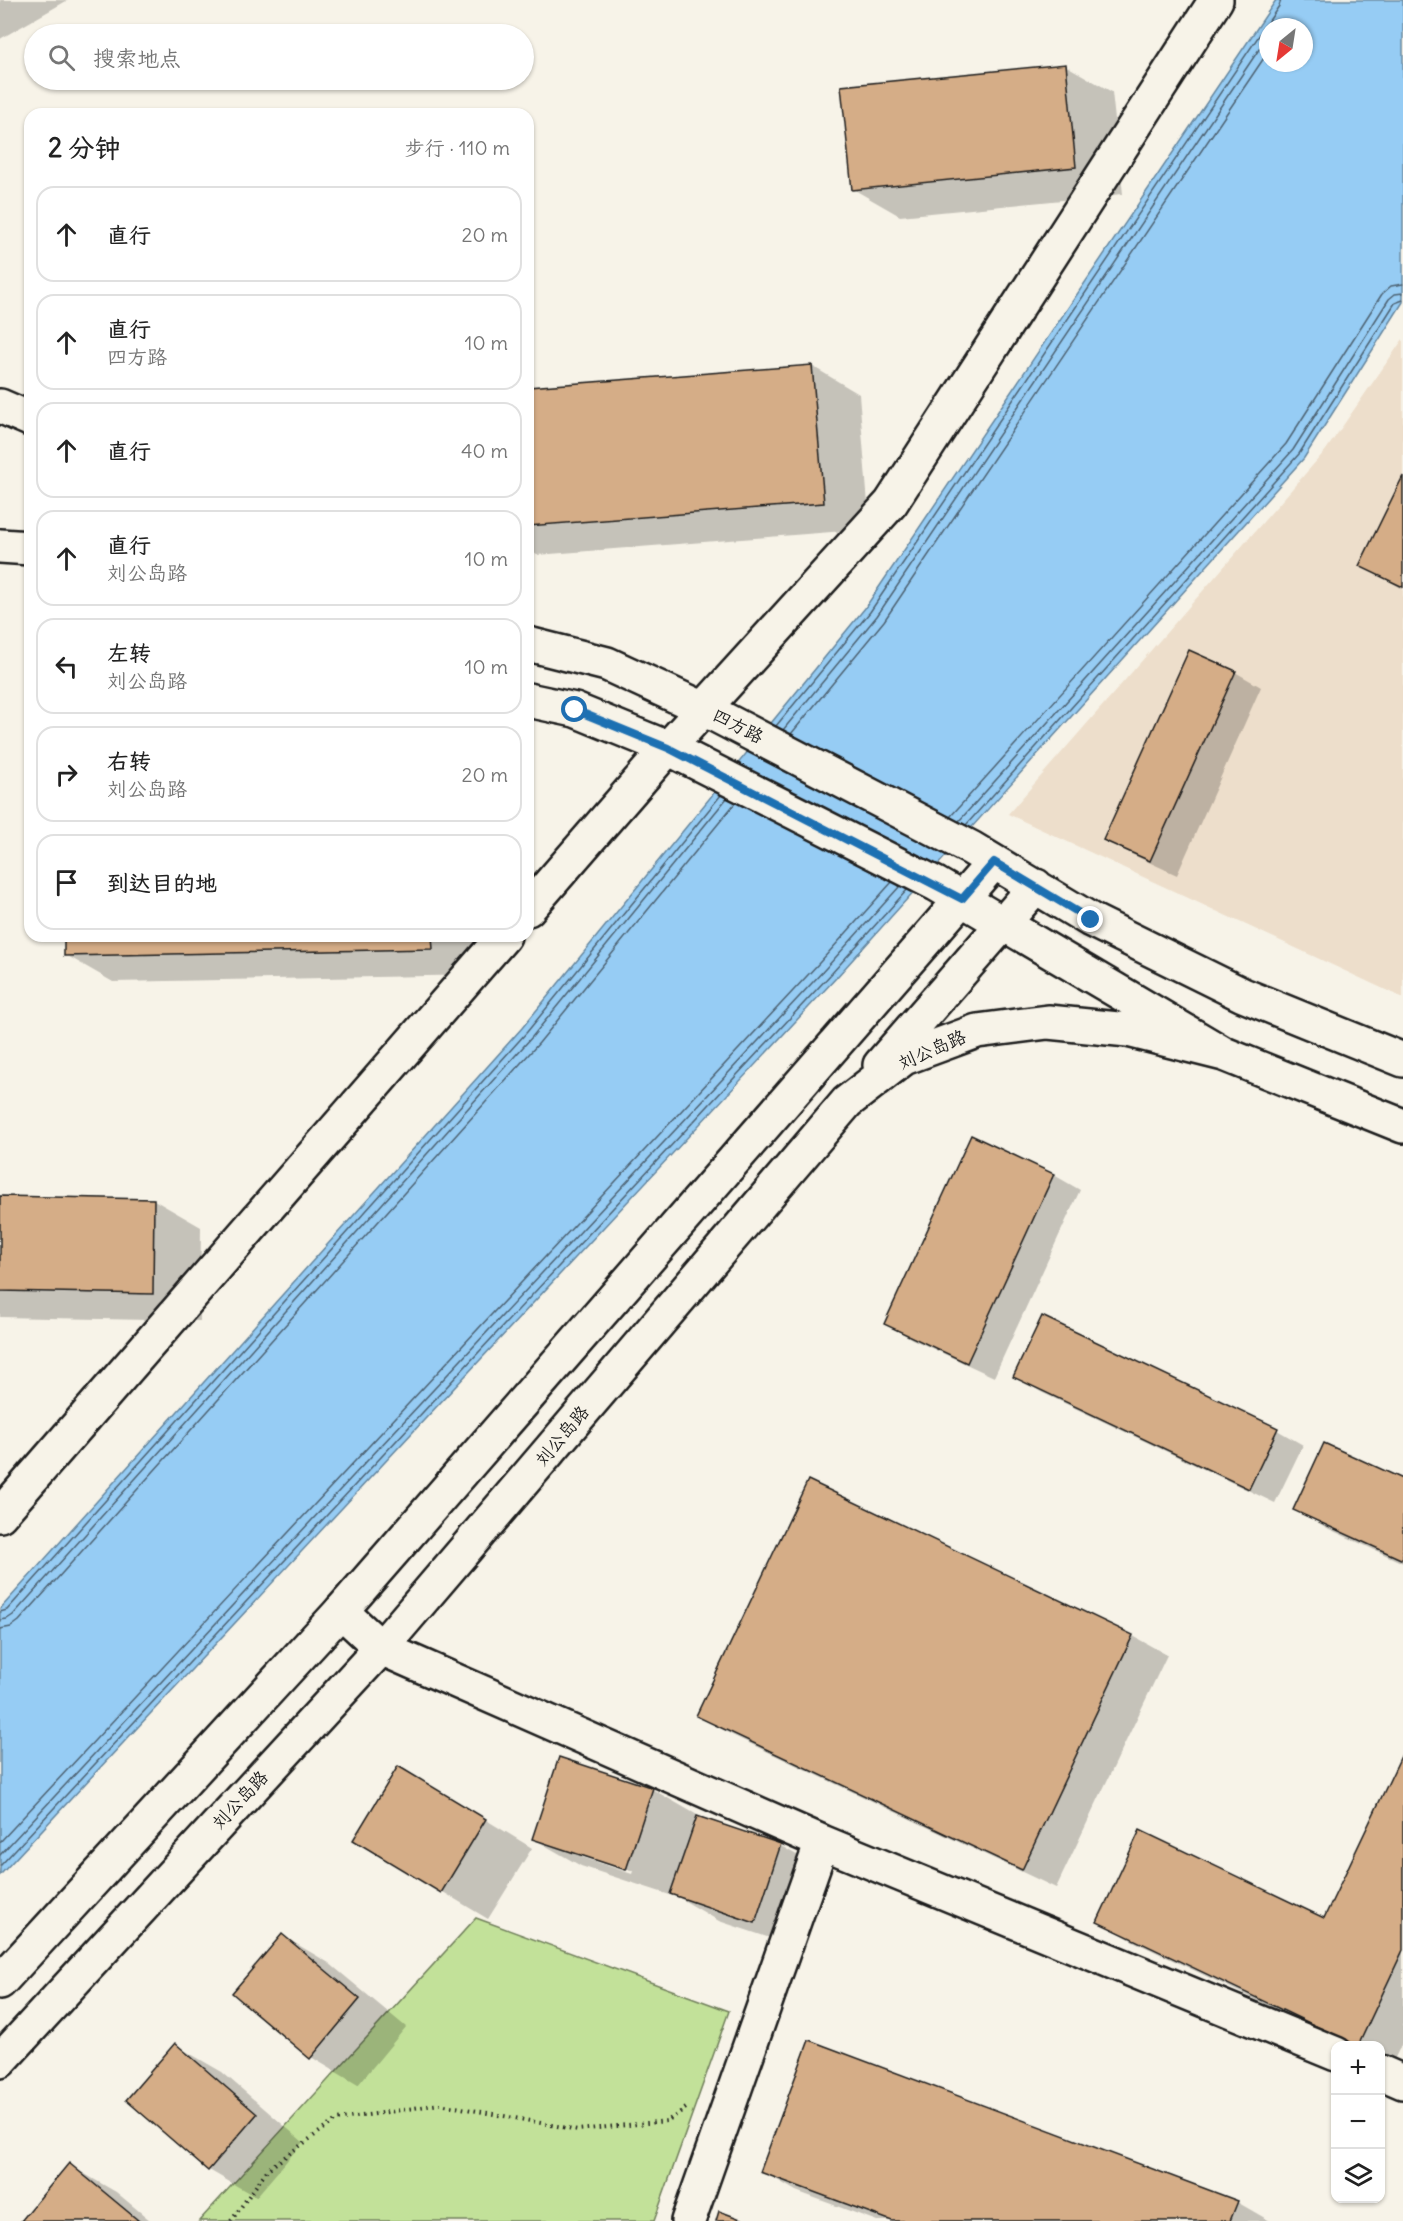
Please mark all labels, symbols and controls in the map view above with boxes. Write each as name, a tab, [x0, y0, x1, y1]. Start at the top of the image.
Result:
north arrow	[1259, 18, 1313, 72]
search box	[24, 24, 534, 90]
icon: search	[45, 41, 78, 74]
text: 搜索地点	[93, 44, 181, 72]
text: 2 分钟	[48, 131, 120, 164]
text: 步行 · 110 m	[405, 135, 510, 160]
icon: ahead	[50, 218, 83, 251]
text: 直行	[107, 221, 151, 249]
text: 20 m	[462, 222, 508, 247]
text: 直行	[107, 315, 151, 343]
icon: ahead	[50, 326, 83, 359]
text: 10 m	[465, 330, 508, 355]
text: 四方路	[107, 344, 167, 369]
icon: ahead	[50, 434, 83, 467]
text: 直行	[107, 437, 151, 465]
text: 40 m	[461, 438, 508, 463]
text: 直行	[107, 531, 151, 559]
icon: ahead	[50, 542, 83, 575]
text: 10 m	[465, 546, 508, 571]
text: 刘公岛路	[107, 560, 187, 585]
text: 左转	[107, 639, 151, 667]
icon: left	[50, 650, 83, 683]
text: 10 m	[465, 654, 508, 679]
text: 刘公岛路	[107, 668, 187, 693]
route start	[561, 696, 587, 722]
street label: 四方路	[709, 703, 768, 748]
text: 右转	[107, 747, 151, 775]
icon: right	[50, 758, 83, 791]
text: 20 m	[462, 762, 508, 787]
text: 刘公岛路	[107, 776, 187, 801]
icon: arrive	[50, 866, 83, 899]
text: 到达目的地	[107, 869, 217, 897]
route end	[1077, 906, 1103, 932]
street label: 刘公岛路	[894, 1024, 969, 1075]
street label: 刘公岛路	[530, 1401, 594, 1471]
street label: 刘公岛路	[207, 1765, 273, 1834]
map controls	[1331, 2041, 1385, 2203]
button: +	[1331, 2041, 1385, 2095]
button: −	[1331, 2095, 1385, 2149]
button: layers	[1331, 2149, 1385, 2203]

